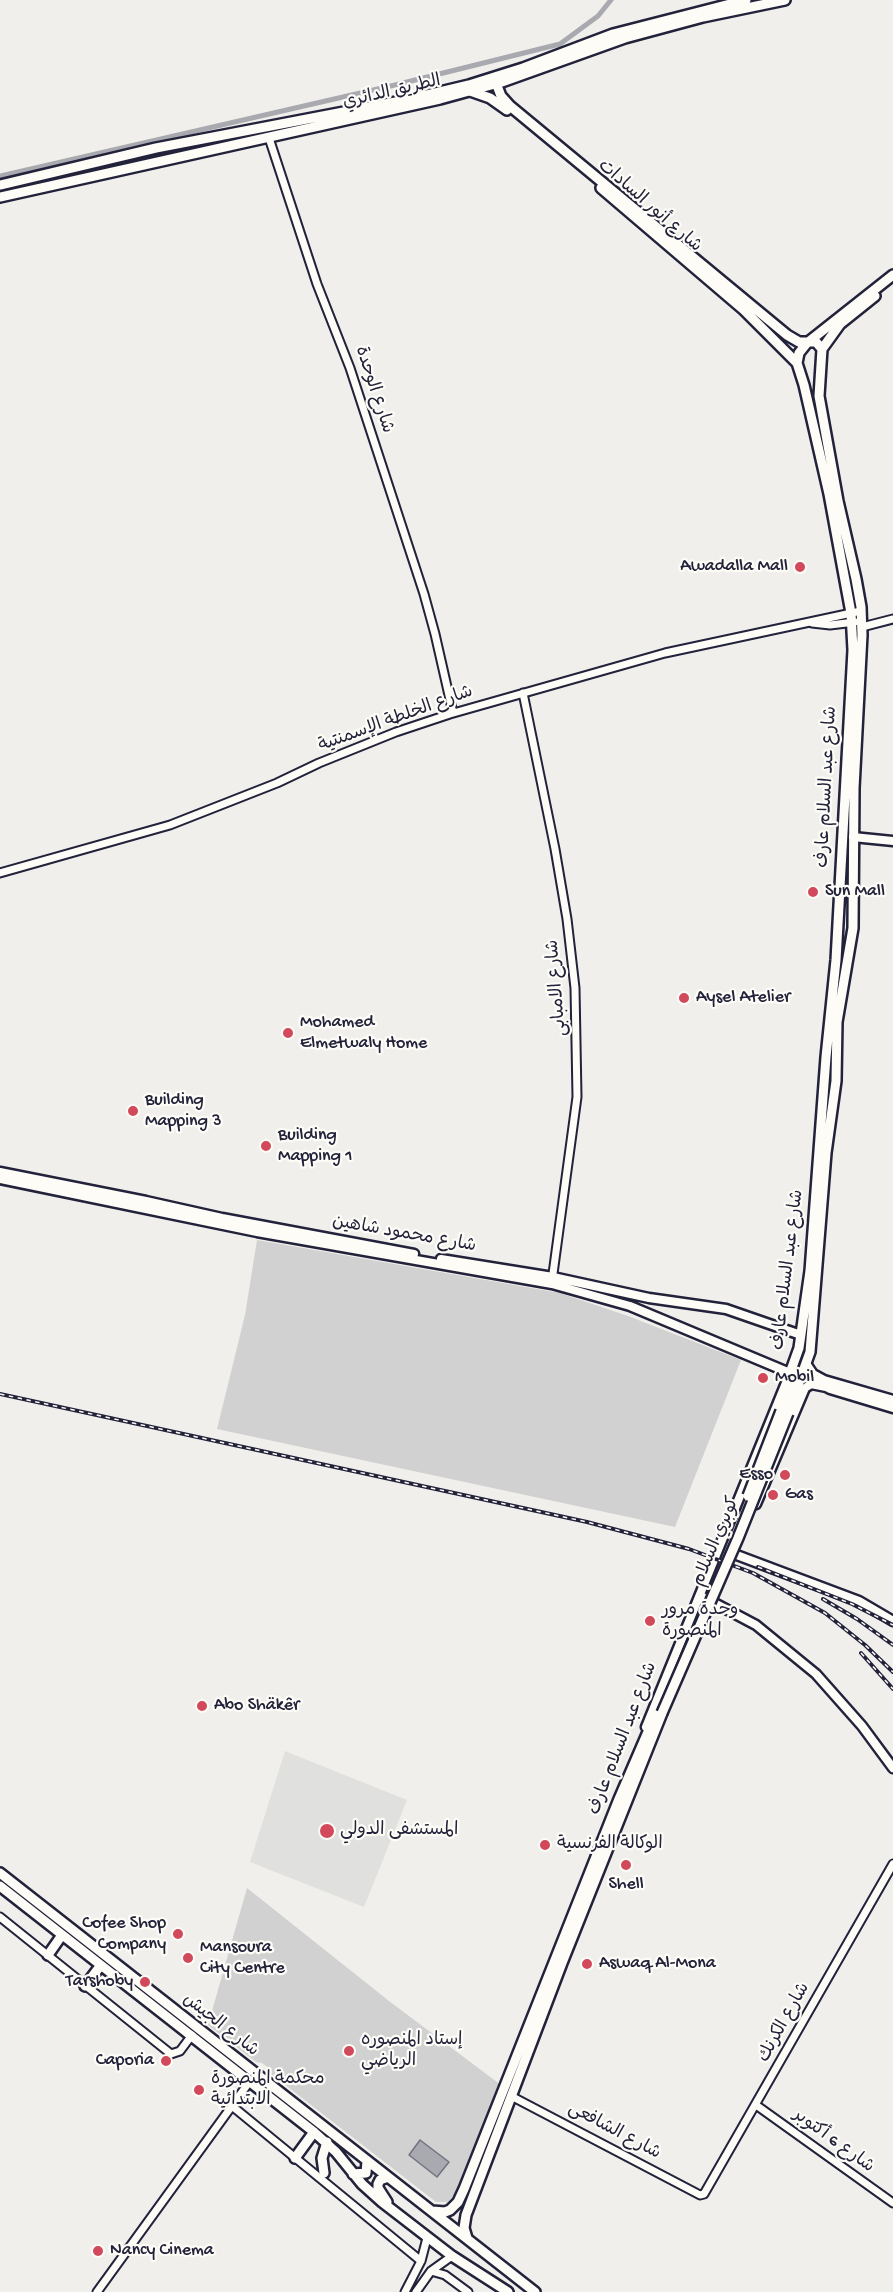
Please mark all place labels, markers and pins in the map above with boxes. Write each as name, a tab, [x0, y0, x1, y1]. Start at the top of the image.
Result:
place label: Awadalla Mall	[680, 556, 788, 578]
marker: Awadalla Mall	[793, 560, 807, 574]
place label: Sun Mall	[825, 881, 885, 903]
marker: Sun Mall	[806, 885, 820, 899]
place label: Aysel Atelier	[696, 987, 790, 1009]
marker: Aysel Atelier	[677, 991, 691, 1005]
place label: Mohamed Elmetwaly Home	[300, 1012, 427, 1054]
marker: Mohamed Elmetwaly Home	[281, 1026, 295, 1040]
place label: Building Mapping 3	[145, 1090, 222, 1132]
marker: Building Mapping 3	[126, 1104, 140, 1118]
place label: Building Mapping 1	[278, 1125, 352, 1168]
marker: Building Mapping 1	[259, 1139, 273, 1153]
place label: Mobil	[775, 1367, 814, 1389]
marker: Mobil	[756, 1371, 770, 1385]
place label: Esso	[739, 1464, 773, 1486]
marker: Esso	[778, 1468, 792, 1482]
place label: Gas	[785, 1484, 813, 1506]
marker: Gas	[766, 1488, 780, 1502]
place label: وحدة مرور المنصورة	[662, 1600, 738, 1642]
marker: وحدة مرور المنصورة	[643, 1614, 657, 1628]
place label: Abo Shäkêr	[214, 1695, 299, 1717]
marker: Abo Shäkêr	[195, 1699, 209, 1713]
place label: المستشفى الدولي	[340, 1820, 458, 1842]
marker: المستشفى الدولي	[318, 1822, 336, 1840]
place label: الوكالة الفرنسية	[557, 1834, 663, 1856]
marker: الوكالة الفرنسية	[538, 1838, 552, 1852]
marker: Shell	[619, 1858, 633, 1872]
place label: Shell	[608, 1874, 644, 1896]
place label: Cofee Shop Company	[82, 1913, 166, 1956]
marker: Cofee Shop Company	[171, 1927, 185, 1941]
place label: Mansoura City Centre	[200, 1937, 285, 1980]
marker: Mansoura City Centre	[181, 1951, 195, 1965]
place label: Aswaq Al-Mona	[599, 1953, 716, 1975]
marker: Aswaq Al-Mona	[580, 1957, 594, 1971]
place label: Tarshoby	[66, 1971, 133, 1993]
marker: Tarshoby	[138, 1975, 152, 1989]
place label: إستاد المنصوره الرياضي	[361, 2030, 463, 2072]
marker: إستاد المنصوره الرياضي	[342, 2044, 356, 2058]
place label: Caporia	[96, 2050, 154, 2072]
marker: Caporia	[159, 2054, 173, 2068]
place label: محكمة المنصورة الابتدائية	[211, 2069, 325, 2112]
marker: محكمة المنصورة الابتدائية	[192, 2083, 206, 2097]
place label: Nancy Cinema	[110, 2240, 214, 2262]
marker: Nancy Cinema	[91, 2244, 105, 2258]

